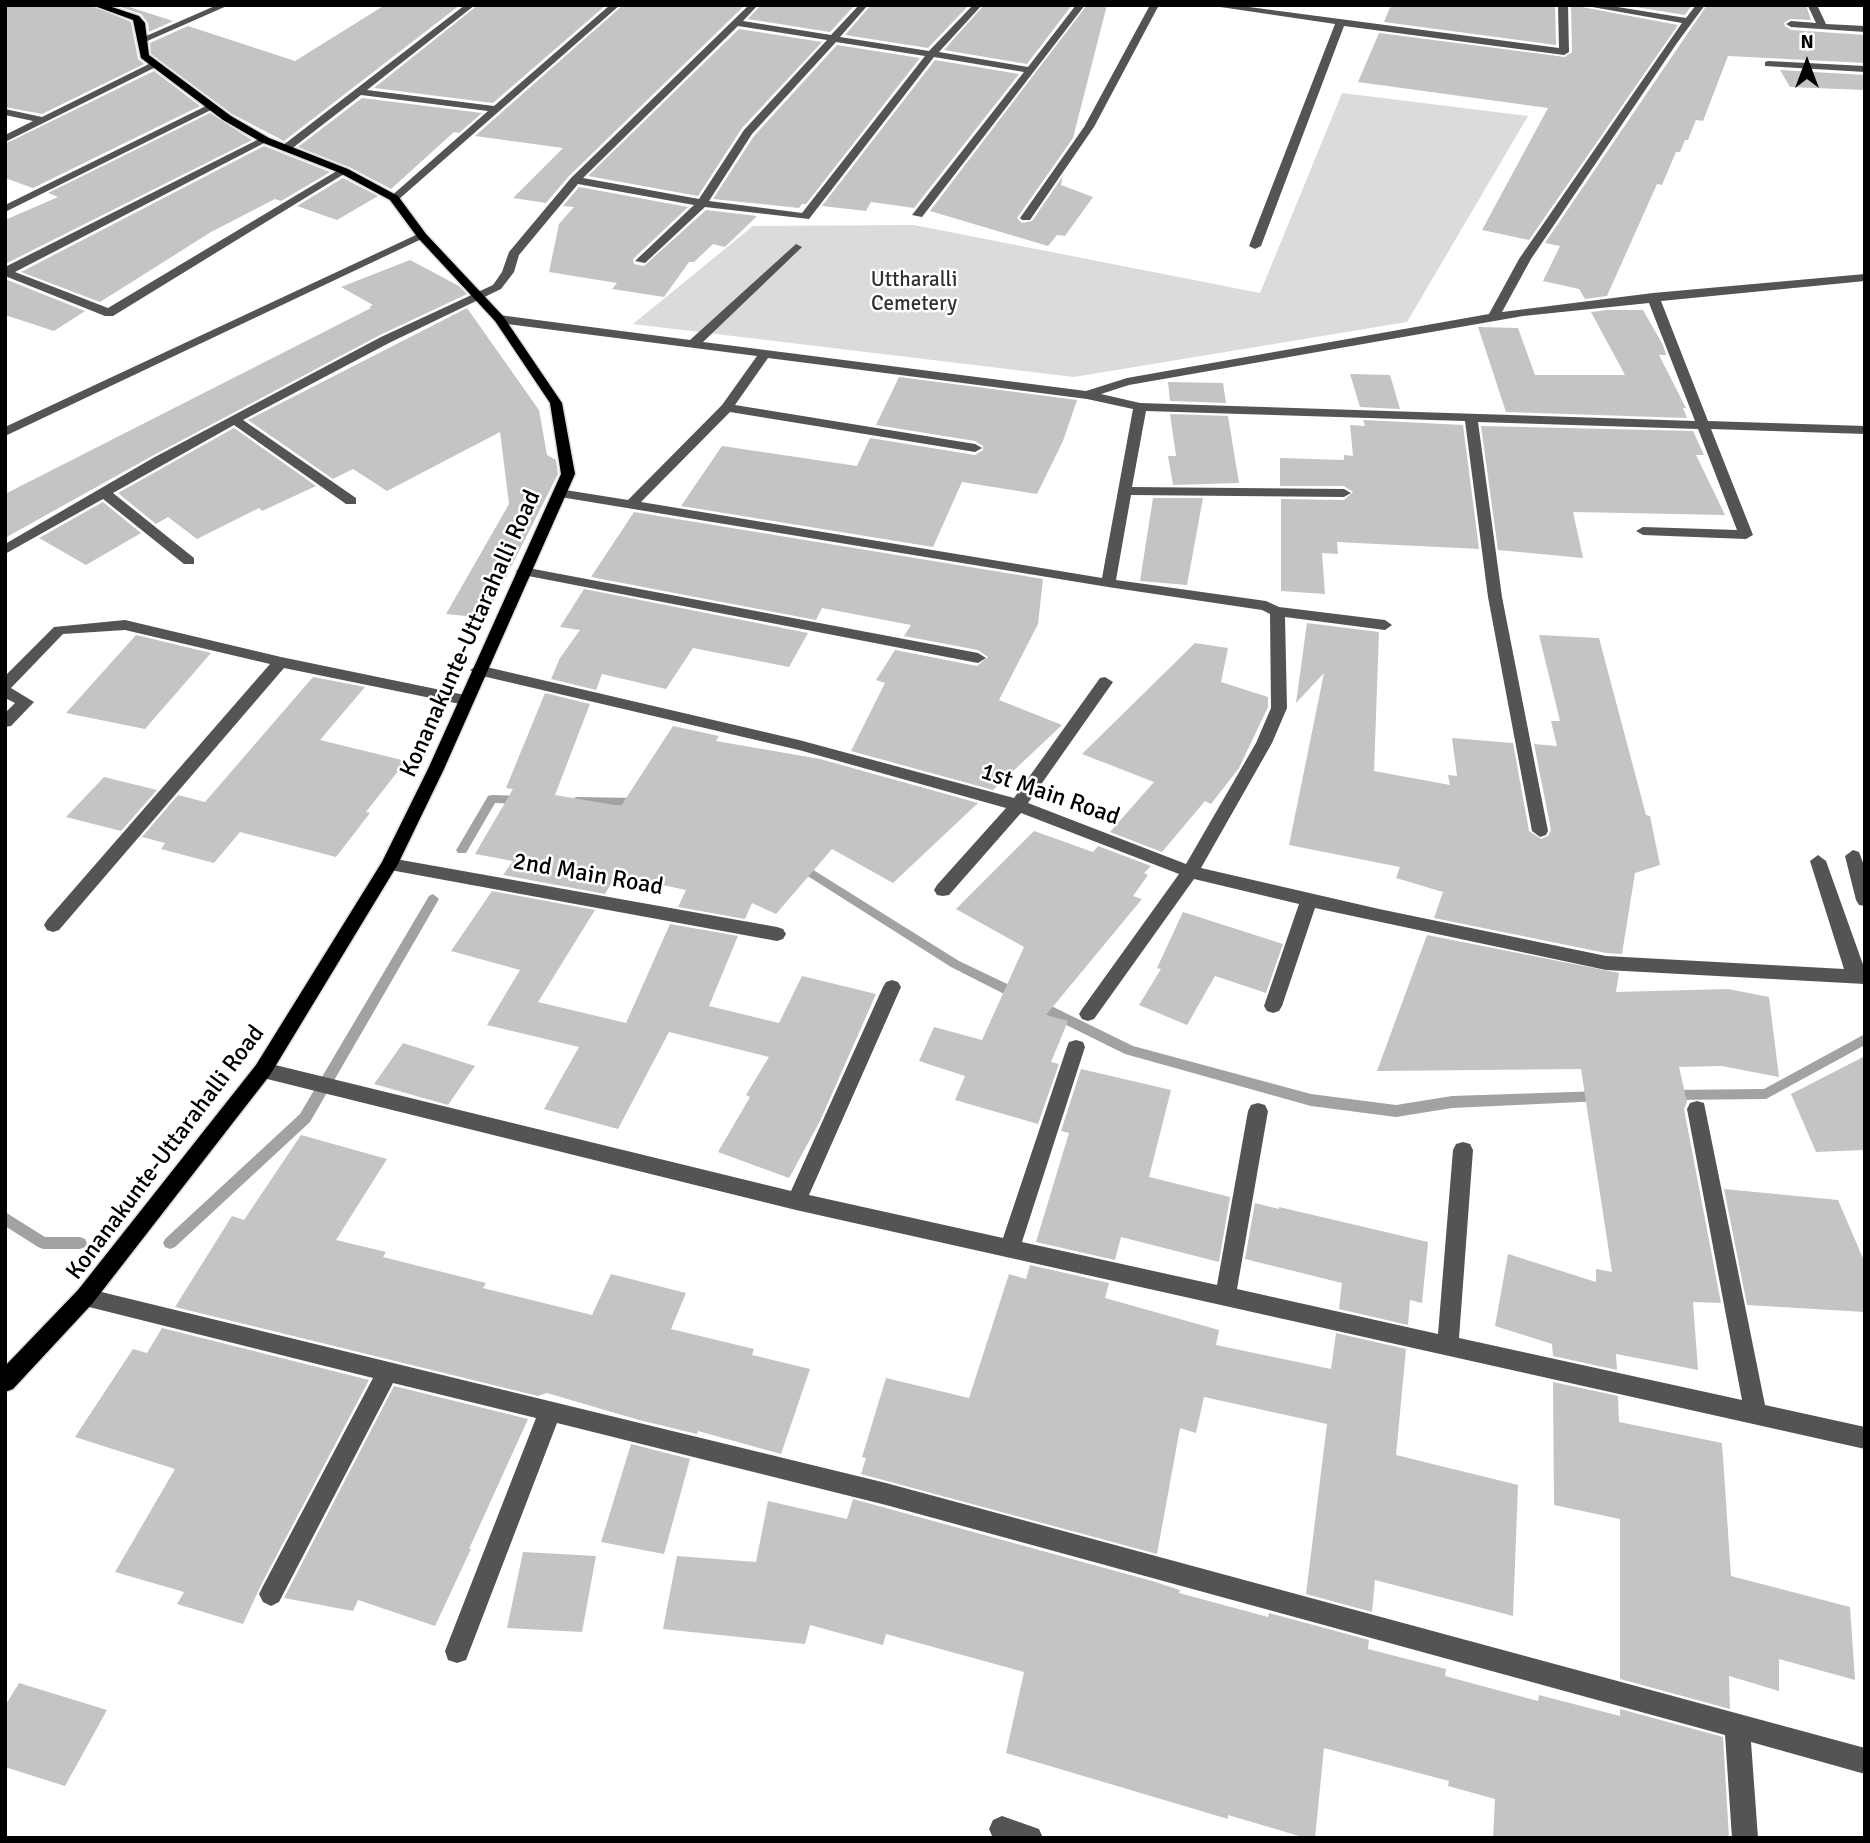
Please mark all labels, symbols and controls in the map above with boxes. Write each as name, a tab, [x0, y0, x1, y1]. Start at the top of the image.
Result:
north arrow	[1772, 28, 1842, 98]
text: N	[1800, 30, 1814, 54]
park label: Uttharalli Cemetery	[871, 267, 957, 317]
street label: Konanakunte-Uttarahalli Road	[395, 486, 547, 782]
street label: 1st Main Road	[977, 758, 1123, 832]
street label: 2nd Main Road	[511, 848, 665, 902]
street label: Konanakunte-Uttarahalli Road	[61, 1020, 271, 1286]

